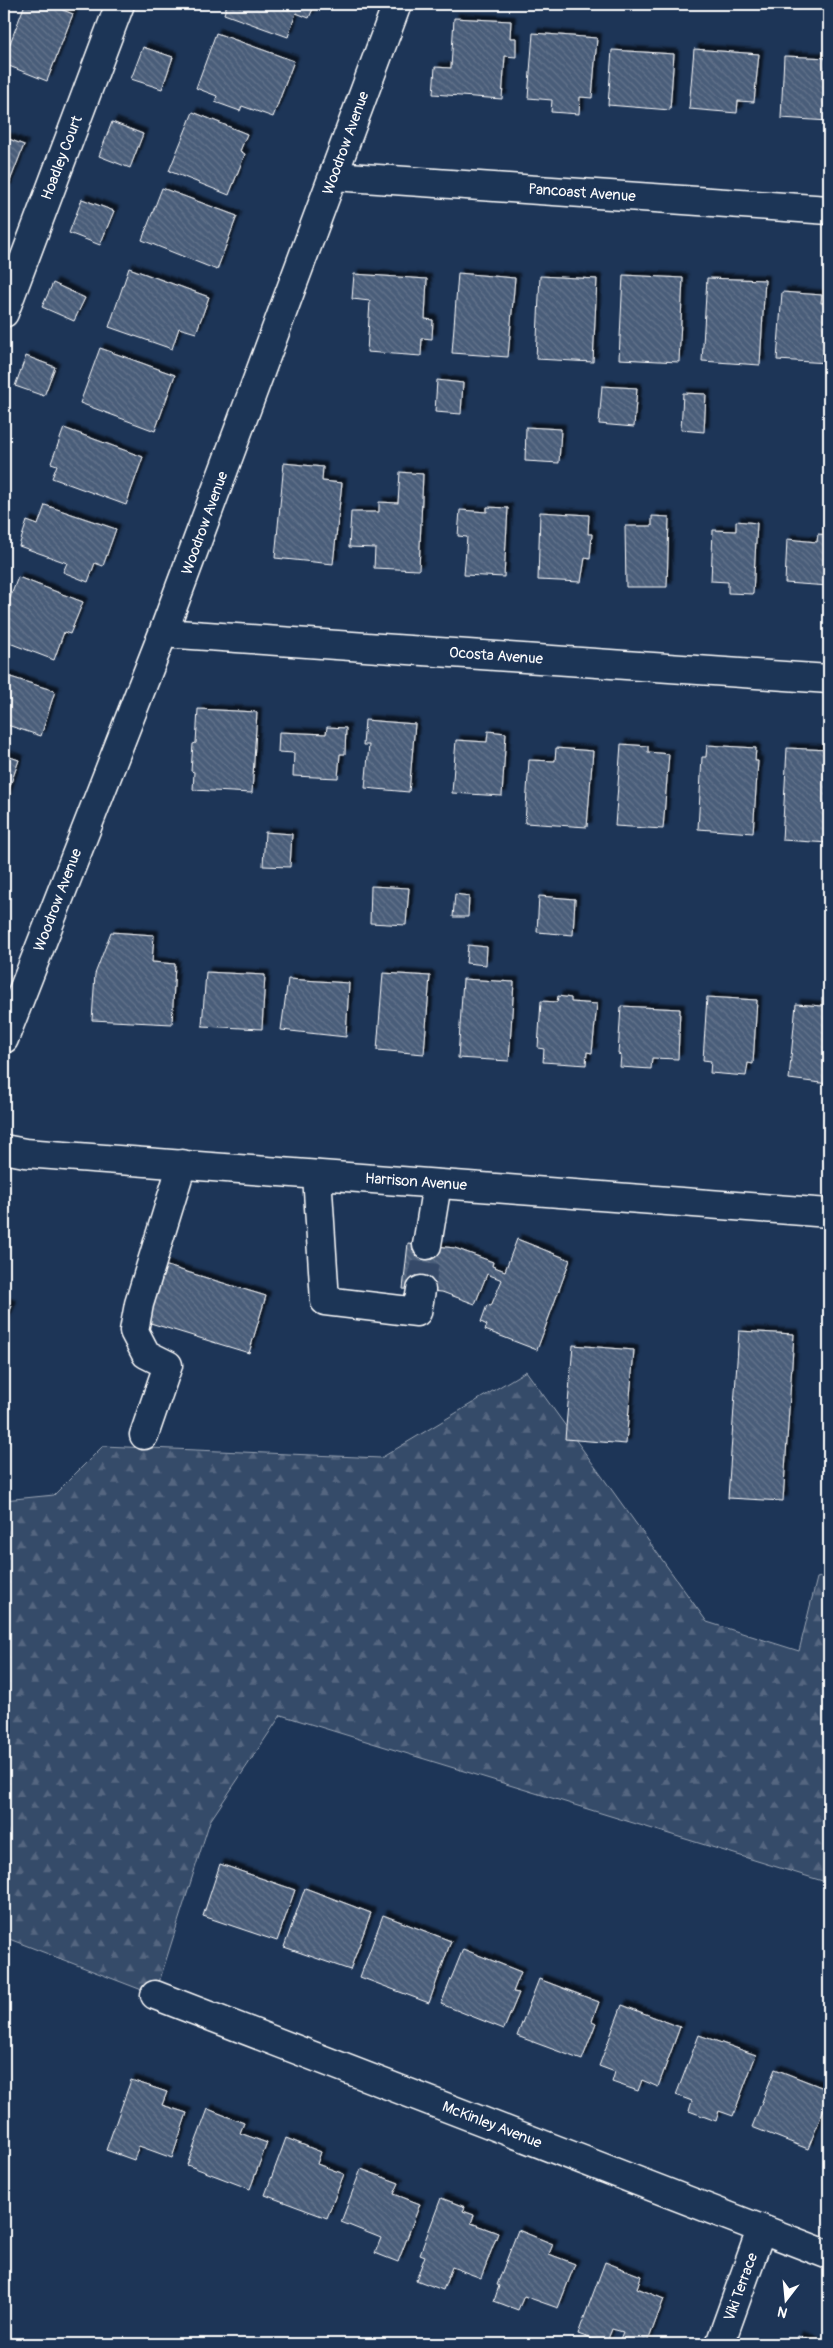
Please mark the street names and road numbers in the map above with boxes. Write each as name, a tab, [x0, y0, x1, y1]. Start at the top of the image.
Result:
street label: Woodrow Avenue	[318, 88, 374, 197]
street label: Hoadley Court	[37, 112, 87, 203]
street label: Pancoast Avenue	[528, 180, 637, 206]
street label: Woodrow Avenue	[177, 468, 233, 577]
street label: Ocosta Avenue	[448, 643, 544, 669]
street label: Woodrow Avenue	[30, 845, 87, 954]
street label: Harrison Avenue	[364, 1169, 468, 1195]
street label: McKinley Avenue	[439, 2097, 545, 2153]
street label: Viki Terrace	[720, 2250, 762, 2324]

